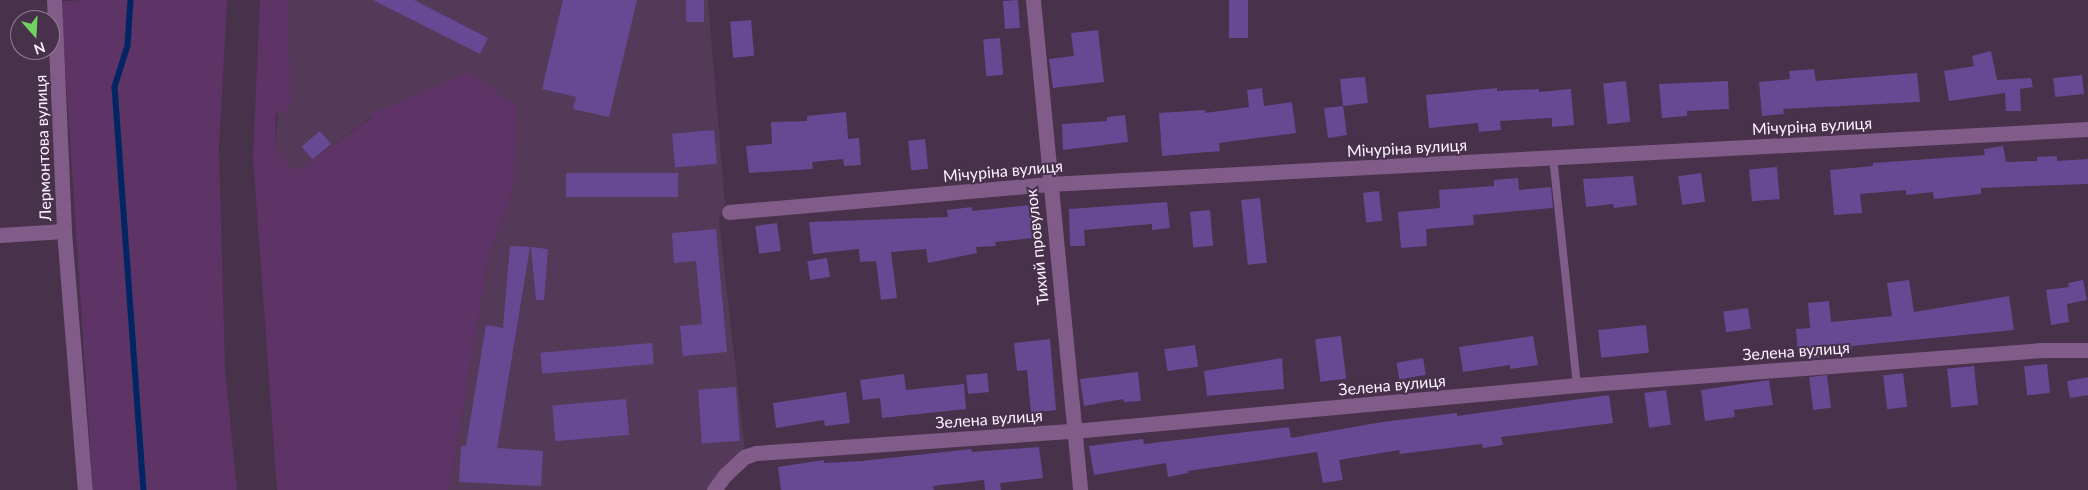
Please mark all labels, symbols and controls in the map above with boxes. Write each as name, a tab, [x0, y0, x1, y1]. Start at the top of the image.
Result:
north arrow	[10, 10, 60, 60]
text: N	[32, 39, 48, 59]
street label: Лермонтова вулиця	[31, 75, 55, 221]
street label: Мічуріна вулиця	[1751, 113, 1873, 139]
street label: Мічуріна вулиця	[1346, 135, 1468, 161]
street label: Мічуріна вулиця	[942, 156, 1064, 186]
street label: Тихий провулок	[1021, 188, 1053, 306]
street label: Зелена вулиця	[1742, 338, 1850, 364]
street label: Зелена вулиця	[1337, 371, 1447, 399]
street label: Зелена вулиця	[935, 406, 1043, 432]

